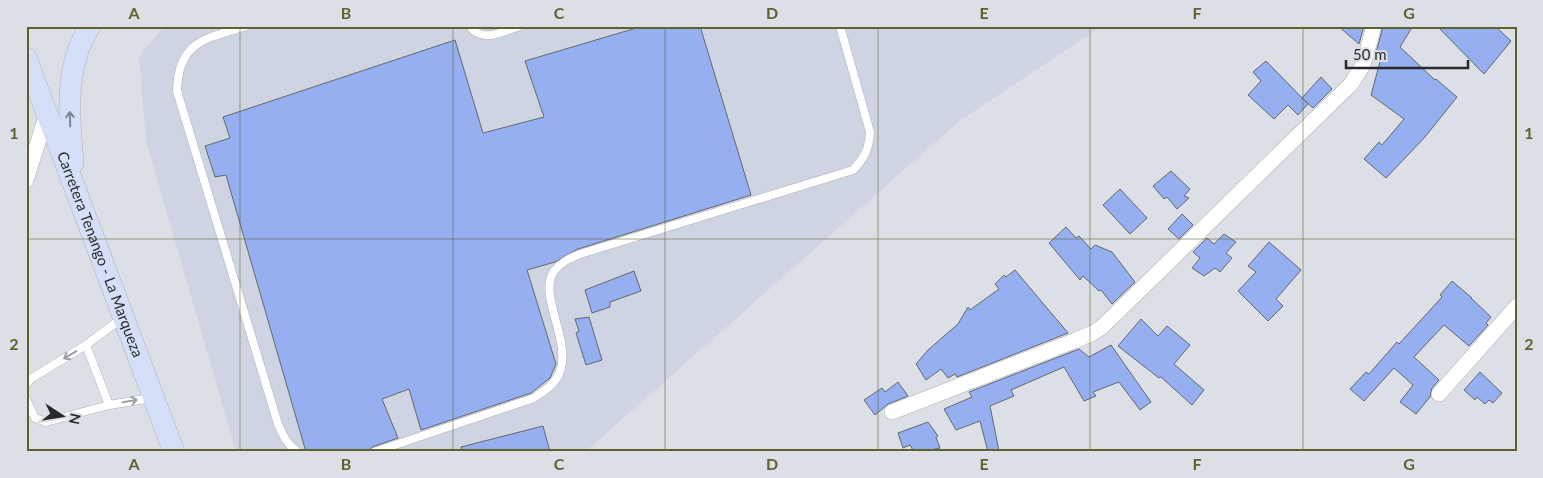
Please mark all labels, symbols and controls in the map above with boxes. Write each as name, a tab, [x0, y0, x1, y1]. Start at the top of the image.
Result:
text: A	[127, 3, 140, 22]
text: B	[341, 3, 351, 22]
text: C	[554, 3, 565, 22]
text: D	[766, 3, 778, 22]
text: E	[979, 3, 989, 22]
text: F	[1192, 3, 1202, 22]
text: G	[1403, 3, 1415, 22]
scale bar	[1346, 38, 1468, 70]
text: 50 m	[1353, 45, 1387, 63]
one-way arrow	[65, 112, 75, 128]
text: 1	[9, 123, 19, 142]
text: 1	[1524, 123, 1534, 142]
street label: Carretera Tenango - La Marqueza	[54, 149, 148, 360]
text: 2	[9, 334, 19, 353]
text: 2	[1524, 334, 1534, 353]
one-way arrow	[63, 350, 77, 360]
north arrow	[38, 390, 88, 440]
one-way arrow	[121, 396, 137, 406]
text: N	[66, 412, 85, 426]
text: A	[127, 454, 140, 473]
text: B	[341, 454, 351, 473]
text: C	[554, 454, 565, 473]
text: D	[766, 454, 778, 473]
text: E	[979, 454, 989, 473]
text: F	[1192, 454, 1202, 473]
text: G	[1403, 454, 1415, 473]

